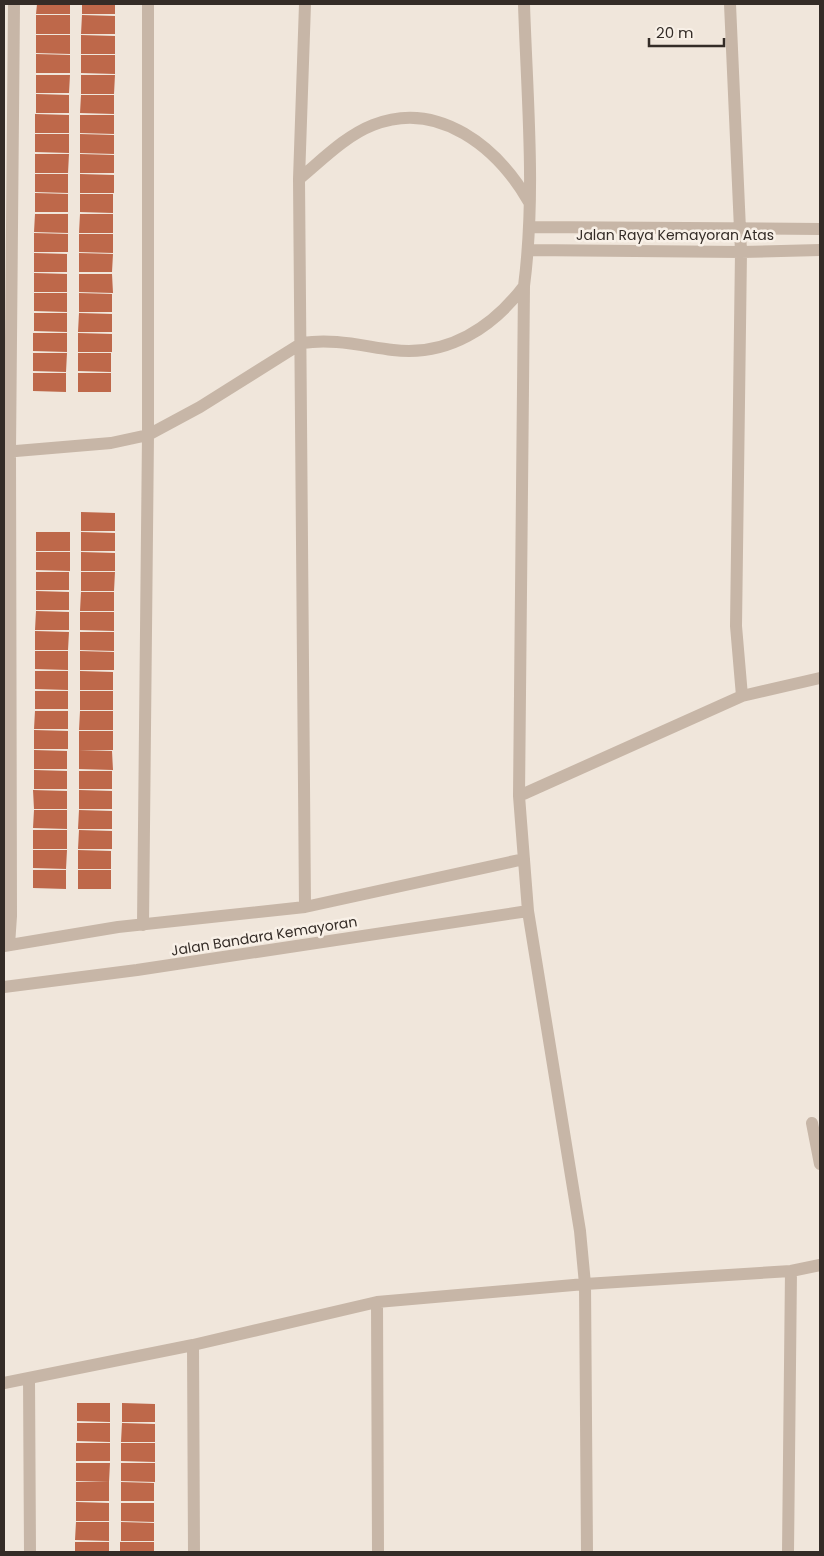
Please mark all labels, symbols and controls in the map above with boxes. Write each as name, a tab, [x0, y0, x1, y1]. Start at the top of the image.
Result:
scale bar	[649, 15, 724, 47]
text: 20 m	[656, 22, 694, 43]
street label: Jalan Raya Kemayoran Atas	[576, 225, 774, 245]
street label: Jalan Bandara Kemayoran	[169, 911, 359, 961]

